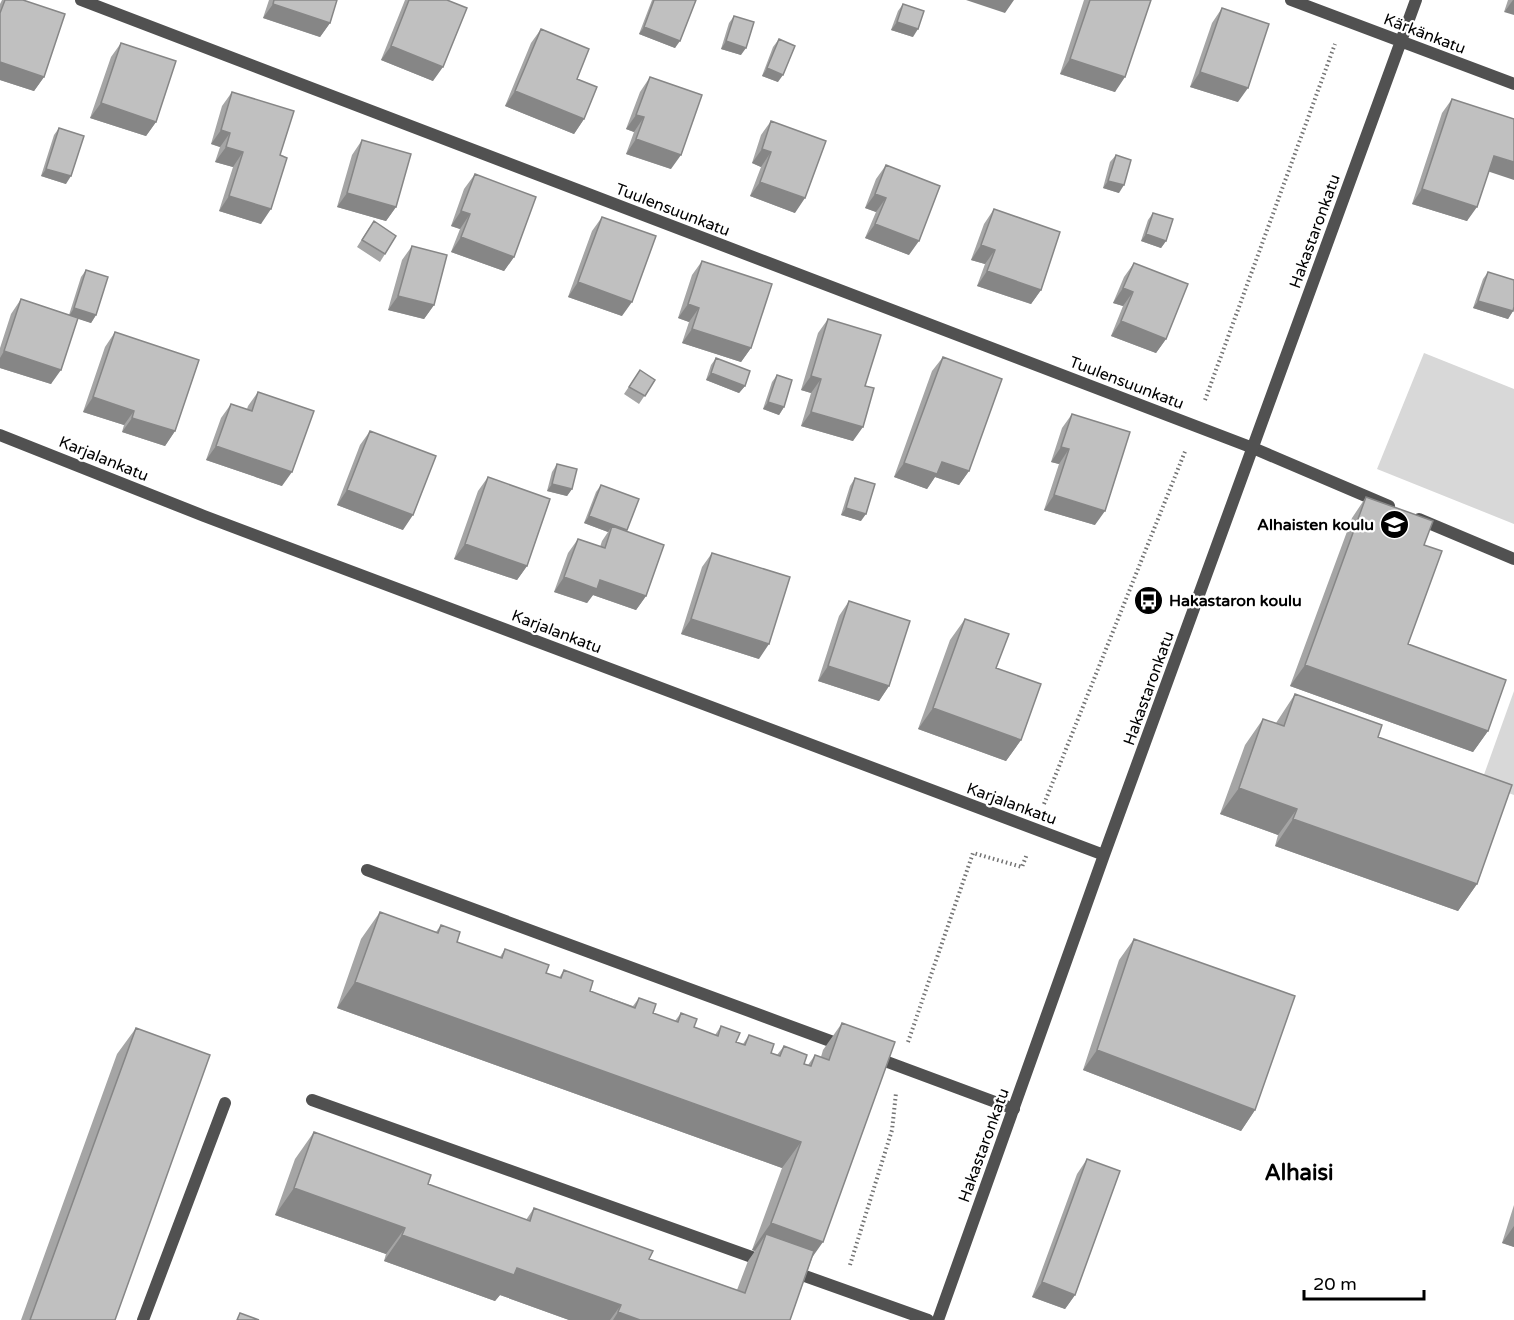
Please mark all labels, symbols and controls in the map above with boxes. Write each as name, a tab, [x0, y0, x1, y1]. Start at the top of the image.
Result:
street label: Kärkänkatu	[1381, 9, 1469, 59]
street label: Hakastaronkatu	[1285, 172, 1345, 291]
street label: Tuulensuunkatu	[612, 179, 733, 241]
street label: Tuulensuunkatu	[1066, 352, 1187, 414]
street label: Karjalankatu	[56, 432, 151, 486]
school or university icon: Alhaisten koulu	[1379, 508, 1411, 540]
place label: Alhaisten koulu	[1257, 515, 1374, 535]
bus stop icon: Hakastaron koulu	[1132, 584, 1164, 616]
place label: Hakastaron koulu	[1169, 591, 1302, 611]
street label: Karjalankatu	[509, 606, 604, 658]
street label: Hakastaronkatu	[1119, 629, 1179, 748]
street label: Karjalankatu	[964, 778, 1060, 830]
street label: Hakastaronkatu	[954, 1086, 1014, 1205]
district label: Alhaisi	[1264, 1160, 1334, 1186]
scale bar	[1304, 1263, 1424, 1301]
text: 20 m	[1313, 1273, 1357, 1295]

